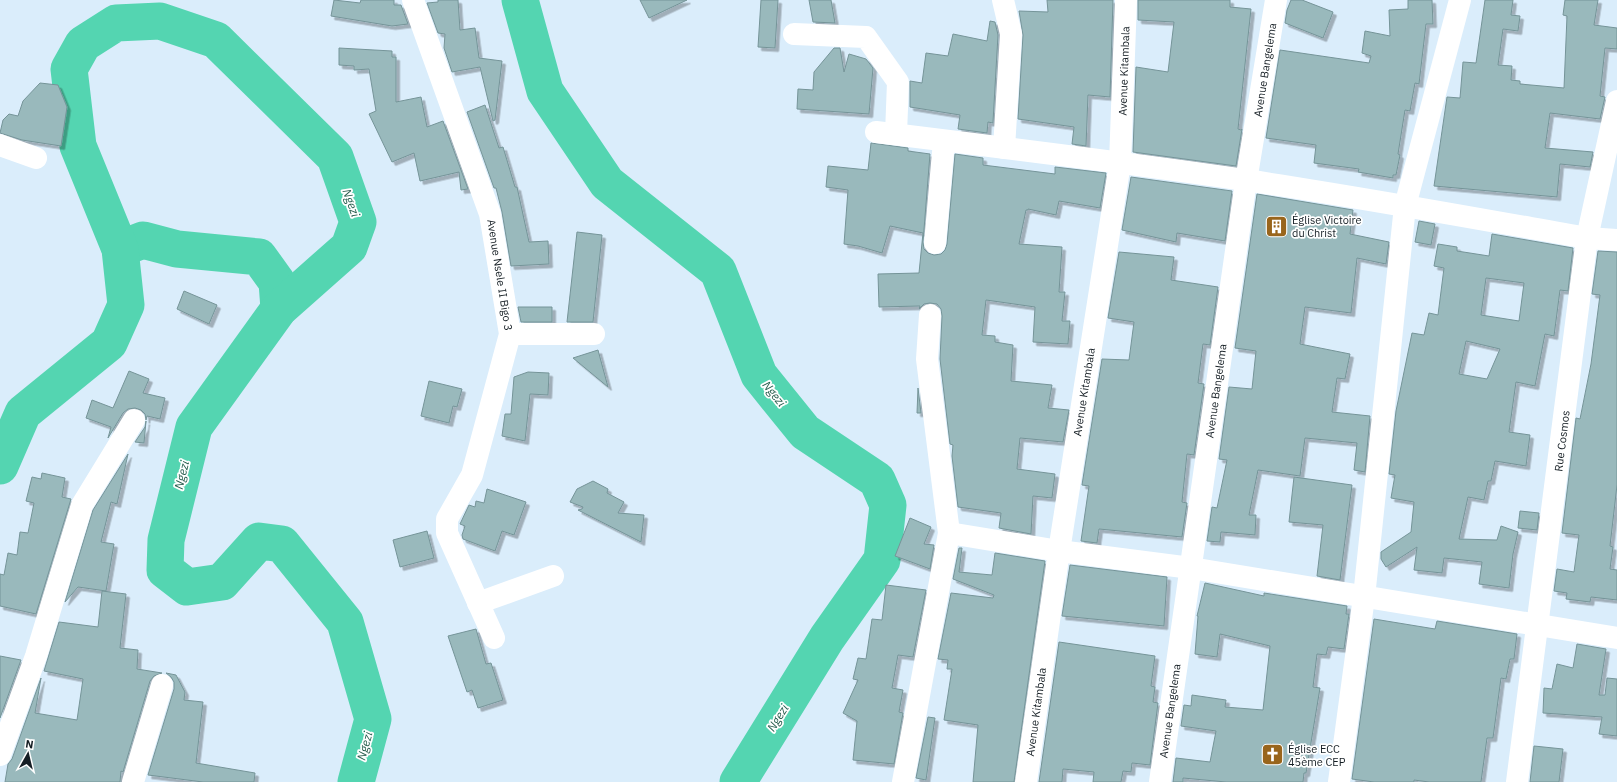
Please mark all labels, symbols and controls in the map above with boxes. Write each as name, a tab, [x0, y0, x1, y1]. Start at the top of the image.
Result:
street label: Avenue Bangelema	[1251, 22, 1279, 118]
street label: Avenue Kitambala	[1115, 26, 1133, 116]
water label: Ngezi	[339, 187, 364, 220]
building icon: Église Victoire du Christ	[1263, 213, 1289, 239]
place label: Église Victoire du Christ	[1292, 213, 1362, 240]
street label: Avenue Nsele II Bigo 3	[484, 218, 516, 332]
street label: Avenue Bangelema	[1202, 343, 1230, 439]
street label: Avenue Kitambala	[1070, 347, 1098, 437]
water label: Ngezi	[759, 378, 790, 410]
street label: Rue Cosmos	[1551, 410, 1573, 472]
water label: Ngezi	[171, 458, 192, 491]
street label: Avenue Bangelema	[1156, 663, 1184, 759]
street label: Avenue Kitambala	[1023, 667, 1049, 757]
water label: Ngezi	[764, 701, 792, 734]
water label: Ngezi	[354, 729, 376, 762]
north arrow	[8, 734, 48, 774]
text: N	[24, 737, 34, 752]
church icon: Église ECC 45ème CEP	[1259, 742, 1285, 768]
place label: Église ECC 45ème CEP	[1288, 742, 1346, 769]

